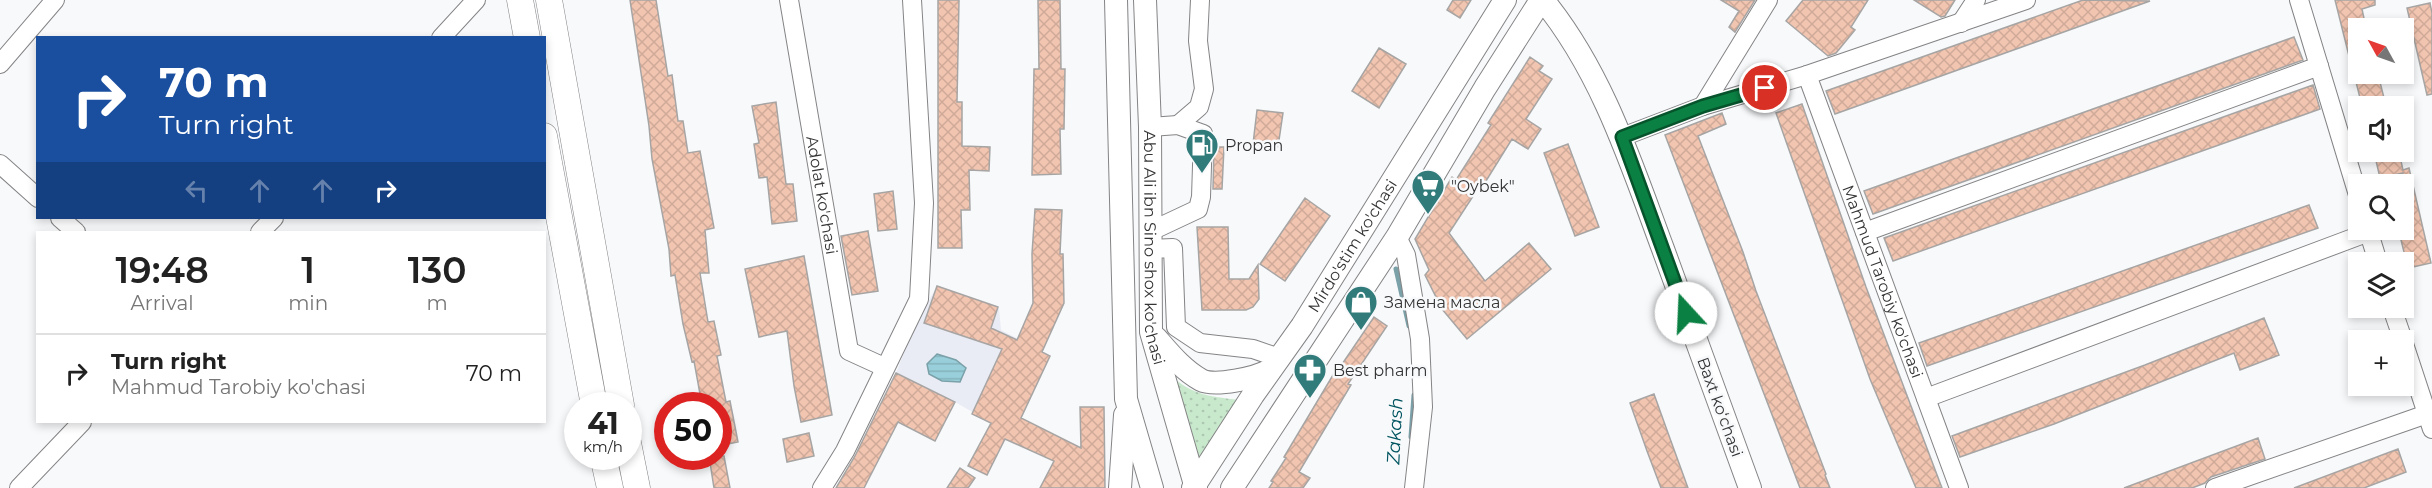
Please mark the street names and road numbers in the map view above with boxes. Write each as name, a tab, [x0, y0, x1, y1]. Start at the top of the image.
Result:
street label: Abu Ali ibn Sino shox ko'chasi	[1141, 130, 1169, 367]
street label: Adolat ko'chasi	[803, 134, 842, 256]
street label: Mirdo'stim ko'chasi	[1304, 176, 1401, 316]
street label: Mahmud Tarobiy ko'chasi	[1839, 182, 1927, 381]
street label: Baxt koʻchasi	[1693, 355, 1747, 459]

